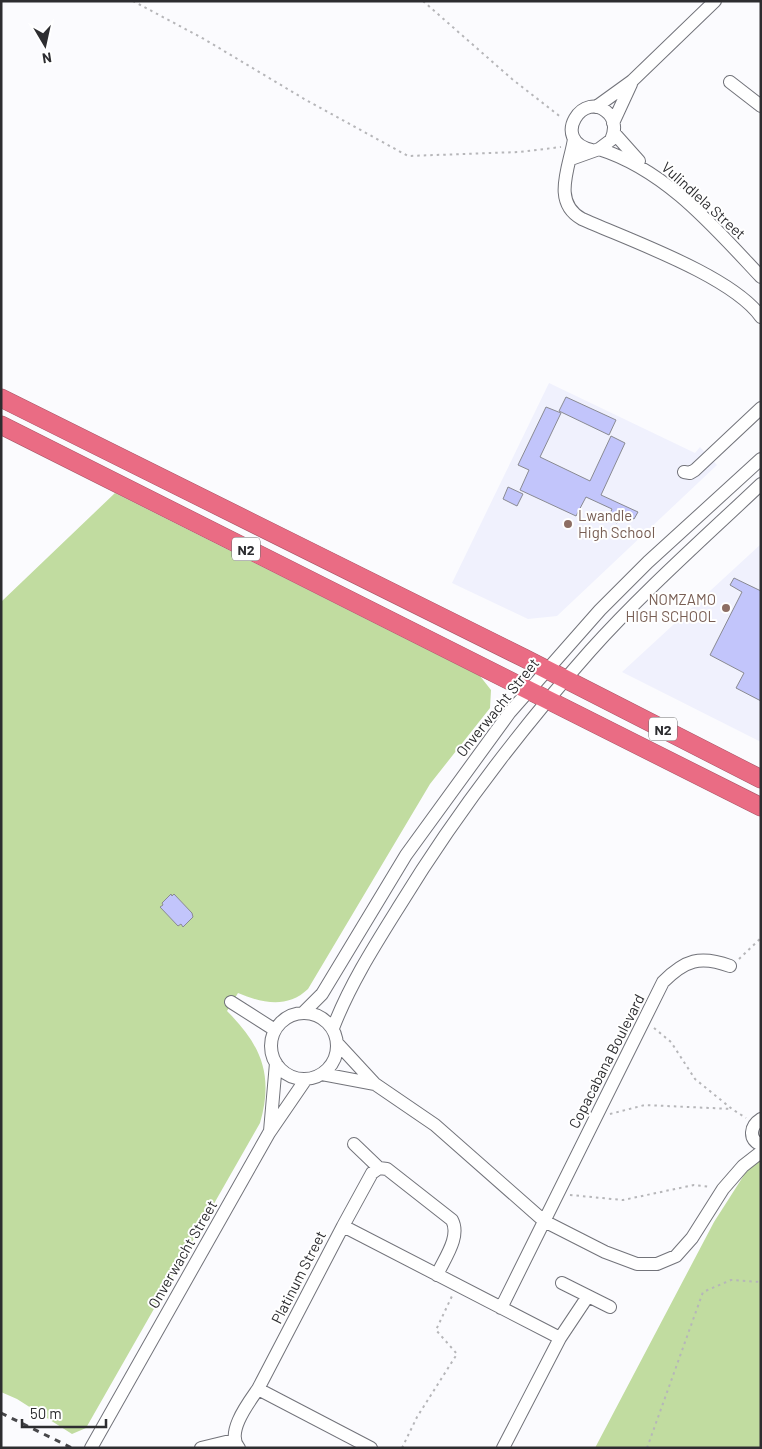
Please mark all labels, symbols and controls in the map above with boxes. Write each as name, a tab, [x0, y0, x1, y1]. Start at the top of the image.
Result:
north arrow	[20, 20, 70, 70]
text: N	[41, 49, 53, 67]
street label: Vulindlela Street	[658, 158, 750, 242]
place label: Lwandle High School	[578, 506, 655, 541]
marker: Lwandle High School	[562, 518, 574, 530]
road number: N2	[232, 538, 260, 560]
place label: NOMZAMO HIGH SCHOOL	[625, 590, 716, 625]
marker: NOMZAMO HIGH SCHOOL	[720, 602, 732, 614]
street label: Onverwacht Street	[452, 654, 542, 760]
road number: N2	[649, 718, 677, 741]
street label: Copacabana Boulevard	[564, 991, 648, 1131]
street label: Onverwacht Street	[144, 1197, 220, 1311]
street label: Platinum Street	[267, 1228, 329, 1326]
scale bar	[22, 1396, 106, 1428]
text: 50 m	[30, 1404, 62, 1422]

